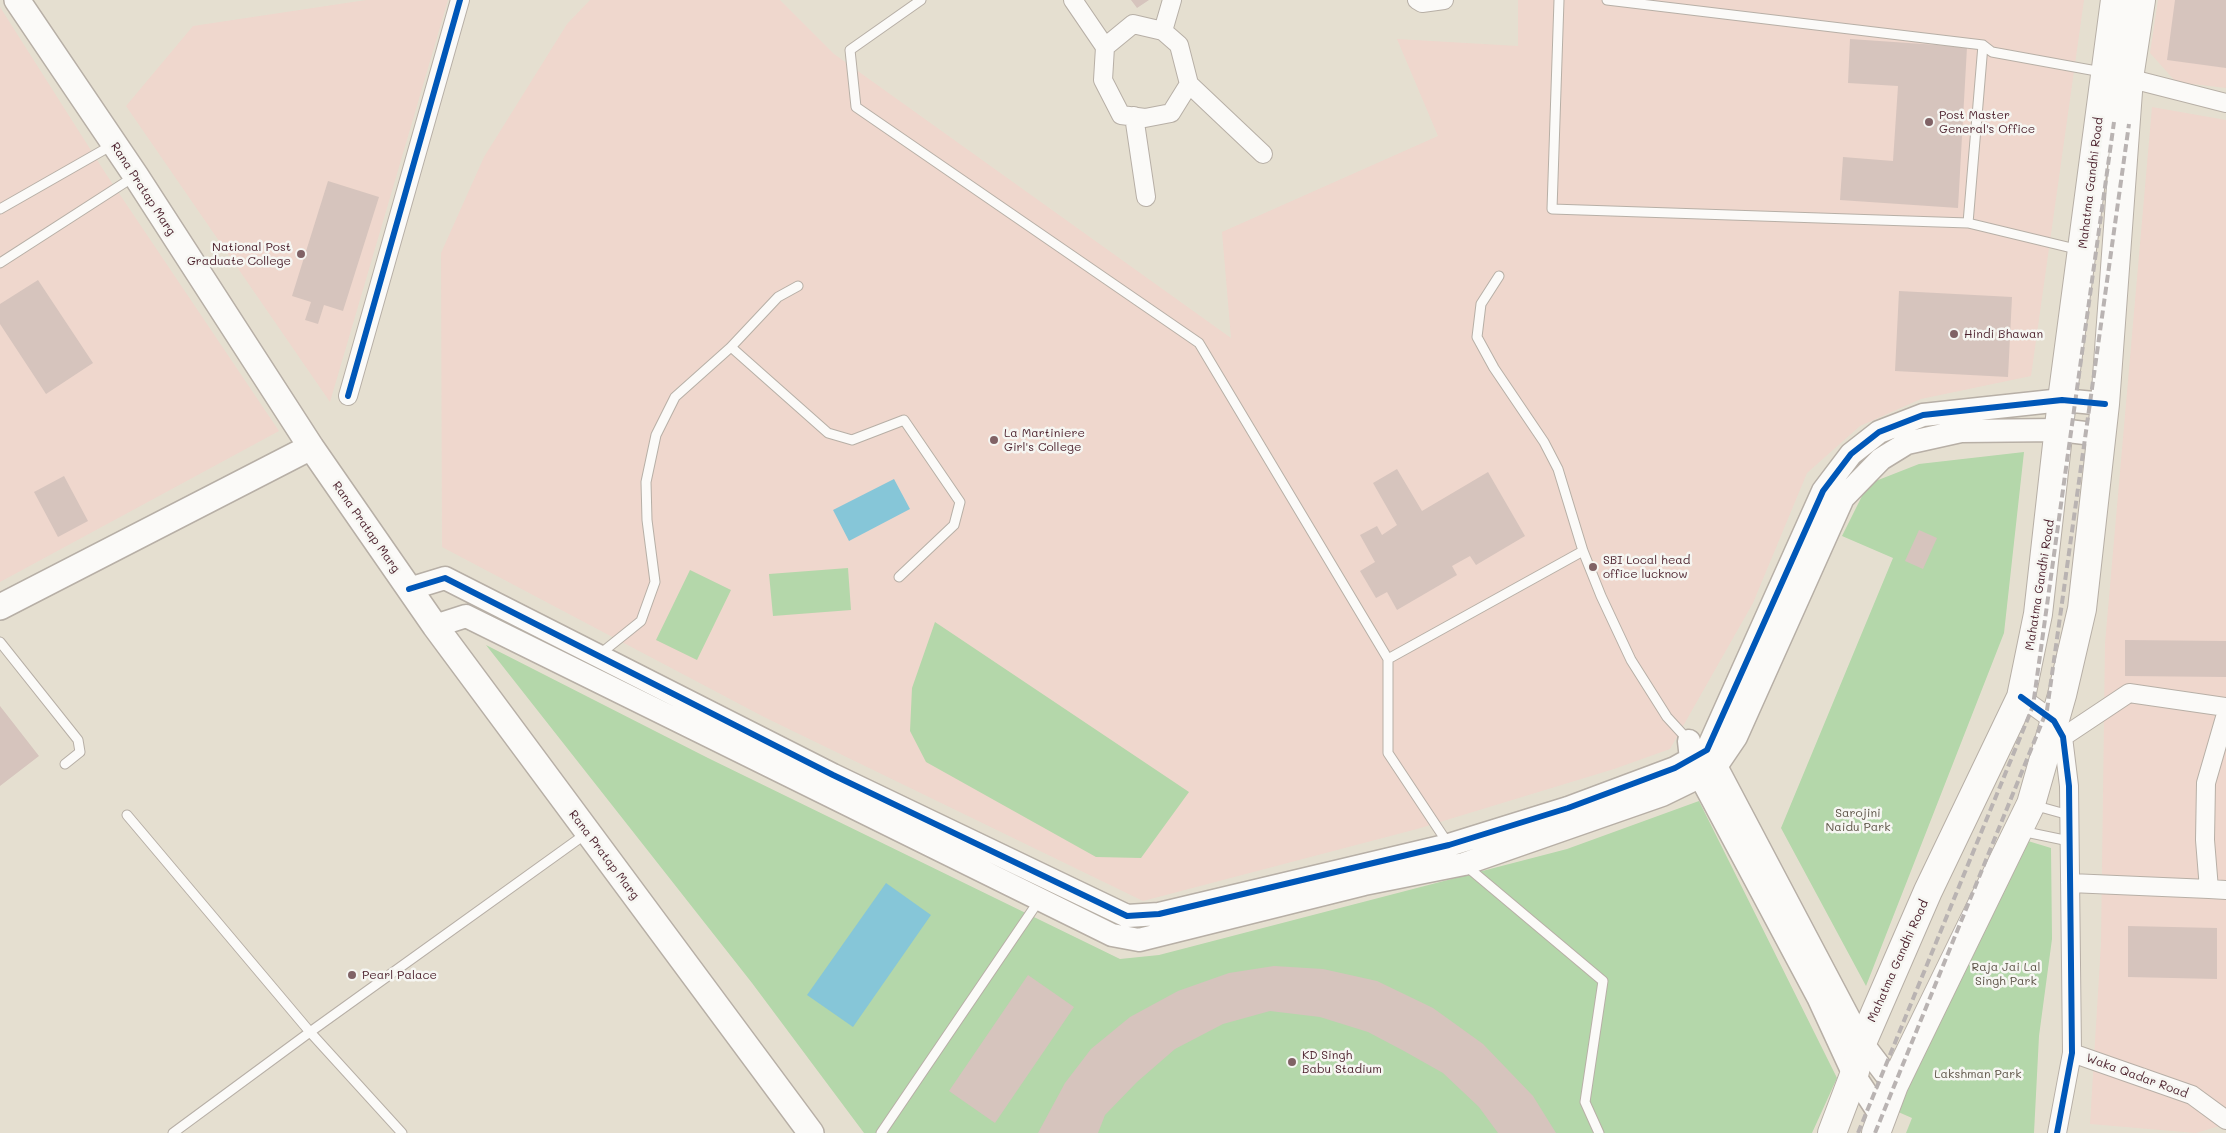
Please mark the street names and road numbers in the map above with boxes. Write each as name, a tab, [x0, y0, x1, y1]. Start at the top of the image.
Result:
street label: Mahatma Gandhi Road	[2076, 116, 2106, 250]
street label: Rana Pratap Marg	[108, 140, 178, 238]
street label: Rana Pratap Marg	[329, 479, 403, 575]
street label: Mahatma Gandhi Road	[2023, 519, 2057, 651]
street label: Rana Pratap Marg	[566, 808, 642, 902]
street label: Mahatma Gandhi Road	[1865, 898, 1931, 1024]
street label: Waka Qadar Road	[2084, 1051, 2190, 1101]

